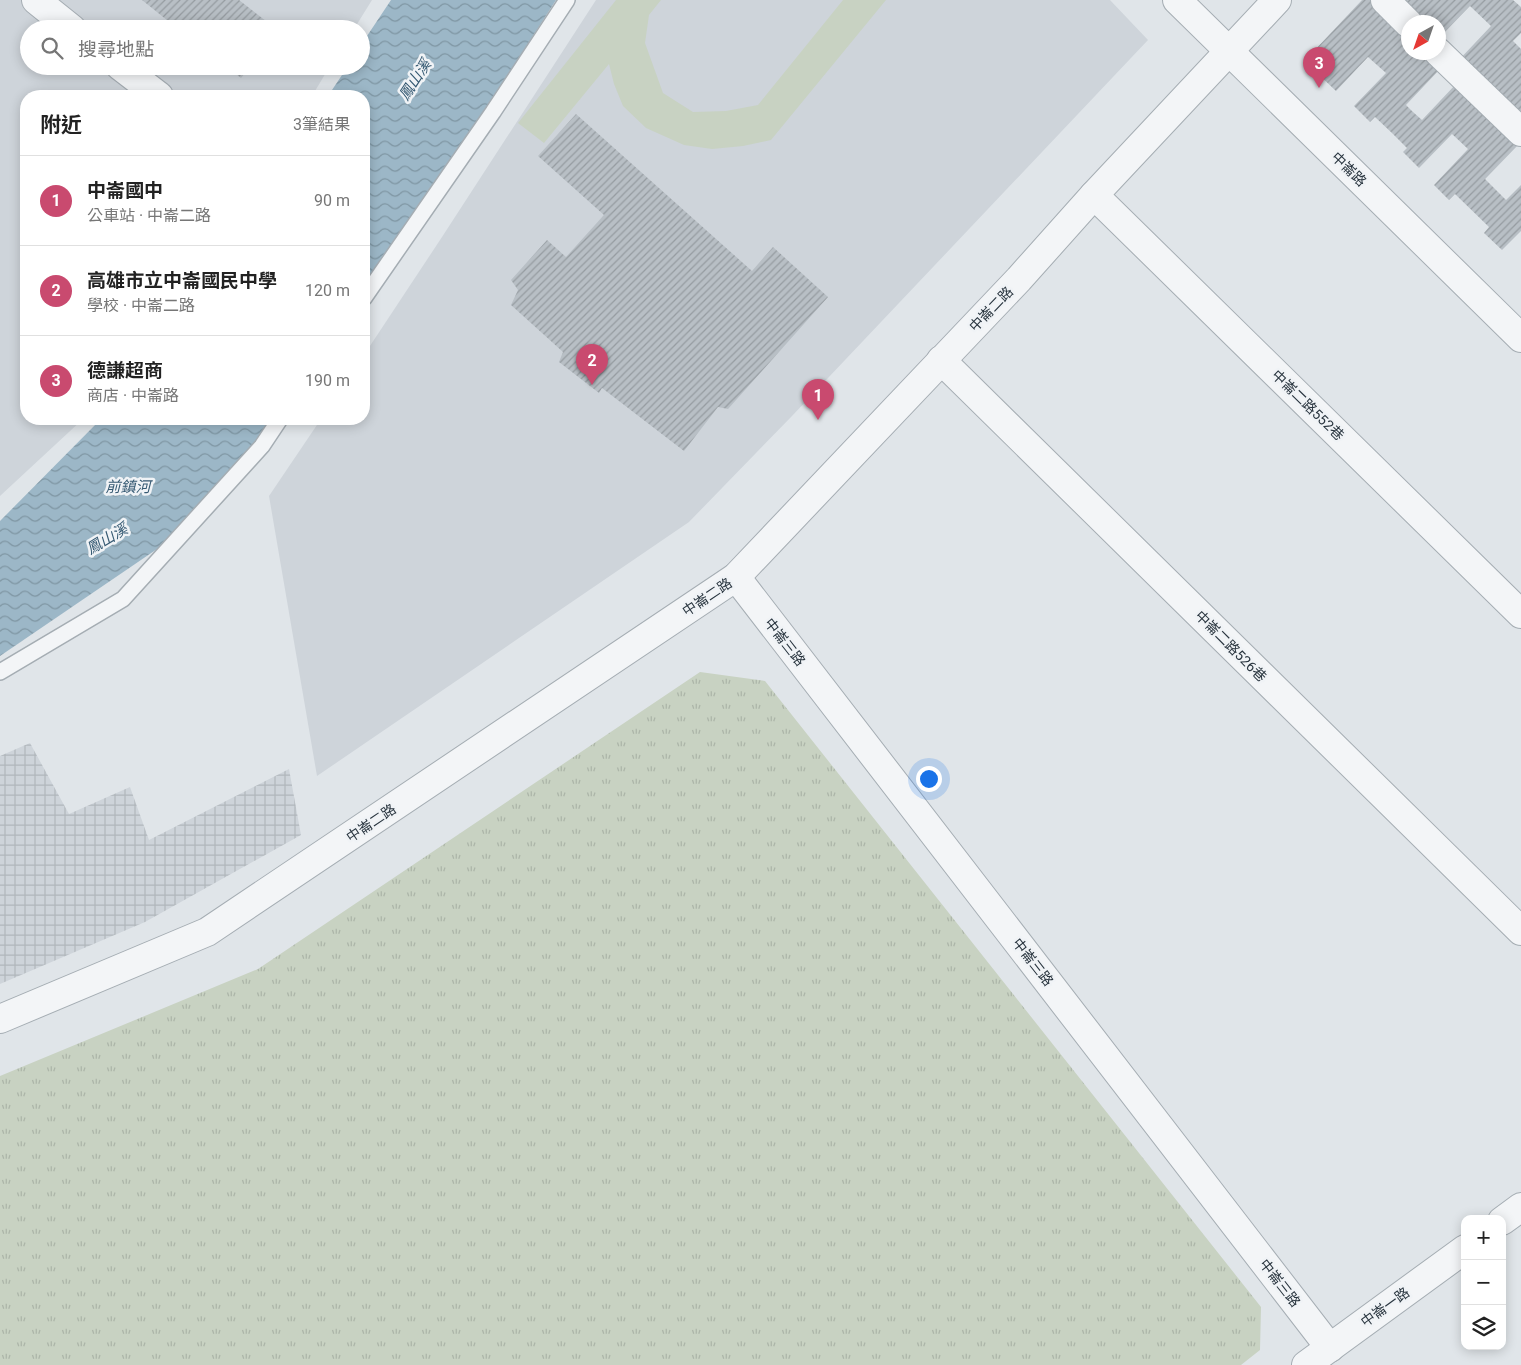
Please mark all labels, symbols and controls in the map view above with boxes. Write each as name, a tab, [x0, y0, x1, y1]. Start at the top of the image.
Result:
north arrow	[1401, 15, 1446, 60]
search box	[20, 20, 370, 75]
icon: search	[38, 34, 66, 62]
text: 搜尋地點	[78, 38, 154, 61]
pin: 3	[1303, 47, 1335, 88]
water label: 鳳山溪	[395, 55, 436, 104]
text: 附近	[40, 113, 82, 137]
text: 3筆結果	[293, 115, 350, 134]
street label: 中崙路	[1328, 149, 1370, 189]
text: 中崙國中	[87, 179, 163, 202]
text: 1	[51, 191, 61, 210]
text: 90 m	[314, 191, 350, 210]
text: 公車站 · 中崙二路	[87, 206, 211, 225]
text: 高雄市立中崙國民中學	[87, 269, 277, 292]
text: 2	[51, 281, 61, 300]
text: 120 m	[305, 281, 350, 300]
street label: 中崙二路	[966, 283, 1016, 335]
text: 學校 · 中崙二路	[87, 296, 195, 315]
pin: 2	[576, 344, 608, 385]
text: 德謙超商	[87, 359, 163, 382]
street label: 中崙二路552巷	[1269, 367, 1347, 443]
text: 3	[51, 371, 61, 390]
text: 190 m	[305, 371, 350, 390]
pin: 1	[802, 379, 834, 420]
text: 商店 · 中崙路	[87, 386, 179, 405]
water label: 前鎮河	[105, 478, 153, 496]
water label: 鳳山溪	[83, 519, 133, 558]
street label: 中崙二路	[679, 575, 735, 619]
street label: 中崙二路526巷	[1192, 607, 1270, 685]
street label: 中崙三路	[761, 615, 809, 669]
your location	[916, 766, 942, 792]
street label: 中崙二路	[343, 801, 399, 845]
street label: 中崙三路	[1009, 935, 1057, 989]
map controls	[1461, 1215, 1506, 1350]
button: +	[1461, 1215, 1506, 1260]
street label: 中崙三路	[1256, 1256, 1304, 1310]
button: −	[1461, 1260, 1506, 1305]
street label: 中崙一路	[1358, 1284, 1412, 1330]
button: layers	[1461, 1305, 1506, 1350]

